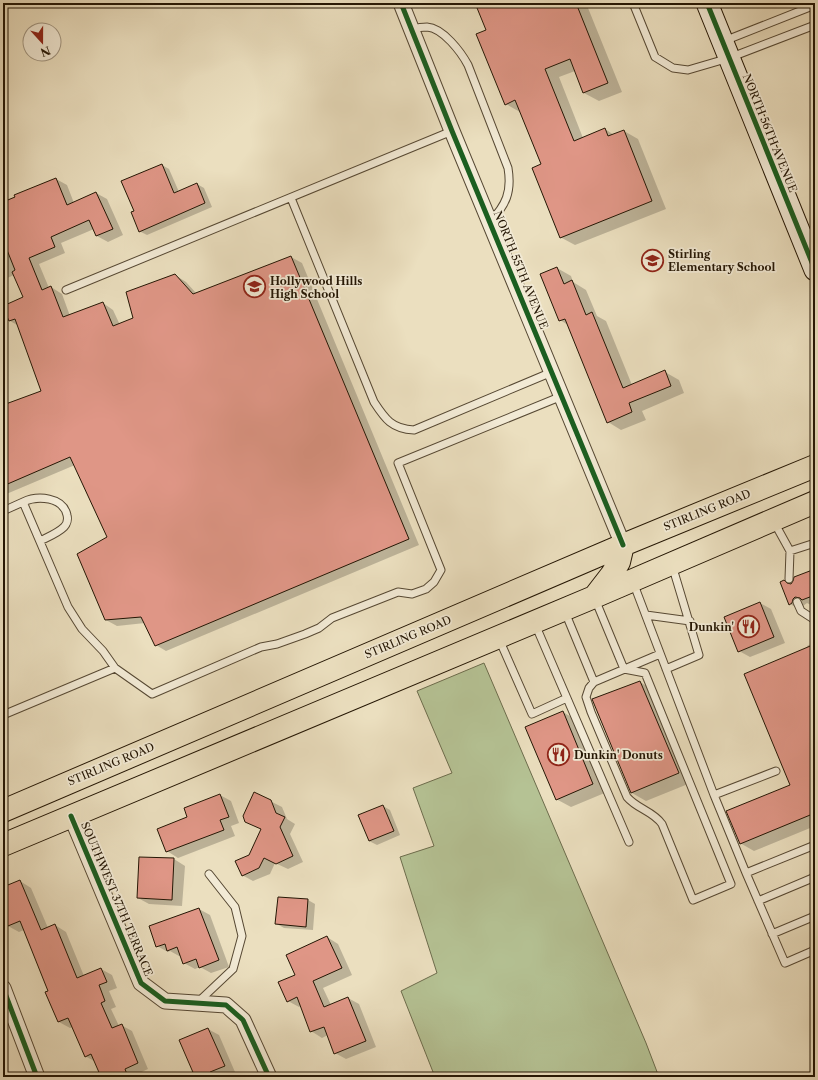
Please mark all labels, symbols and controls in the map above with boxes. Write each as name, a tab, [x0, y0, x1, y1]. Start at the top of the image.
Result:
north arrow	[22, 22, 62, 62]
text: N	[38, 43, 53, 60]
street label: NORTH 56TH AVENUE	[740, 72, 800, 195]
street label: NORTH 55TH AVENUE	[491, 209, 551, 332]
school or university icon: Stirling Elementary School	[640, 247, 666, 273]
place label: Stirling Elementary School	[668, 247, 775, 274]
school or university icon: Hollywood Hills High School	[242, 274, 268, 300]
place label: Hollywood Hills High School	[270, 274, 362, 301]
street label: STIRLING ROAD	[661, 486, 753, 534]
street label: STIRLING ROAD	[362, 612, 454, 662]
restaurant icon: Dunkin'	[736, 614, 762, 640]
place label: Dunkin'	[689, 620, 734, 634]
street label: STIRLING ROAD	[65, 739, 157, 789]
restaurant icon: Dunkin' Donuts	[546, 742, 572, 768]
place label: Dunkin' Donuts	[574, 748, 663, 762]
street label: SOUTHWEST 37TH TERRACE	[78, 820, 156, 979]

